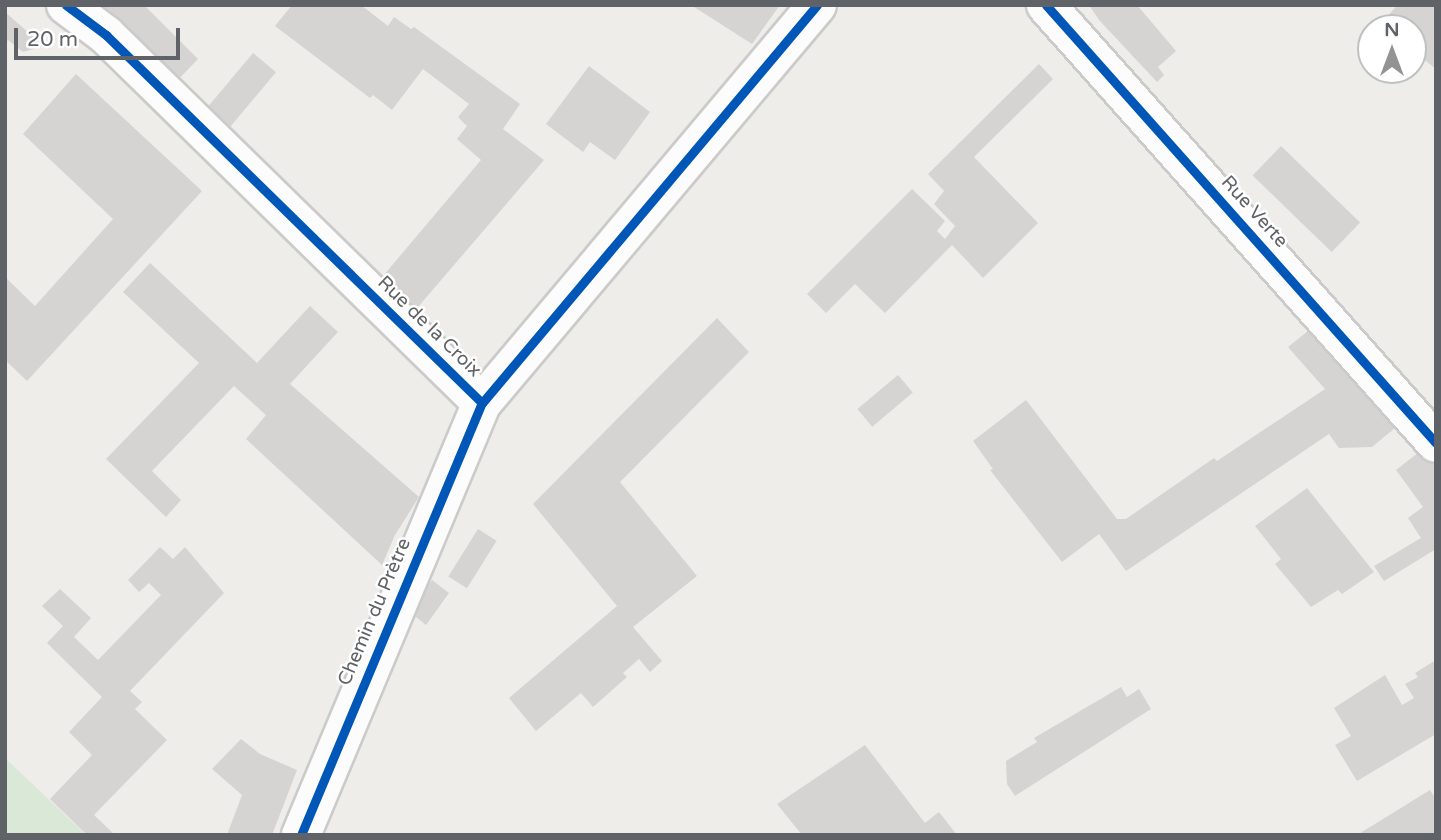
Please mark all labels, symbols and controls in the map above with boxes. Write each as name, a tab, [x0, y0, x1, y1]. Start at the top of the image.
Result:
scale bar	[18, 14, 184, 58]
north arrow	[1357, 14, 1427, 84]
text: N	[1384, 19, 1400, 41]
text: 20 m	[27, 27, 78, 52]
street label: Rue Verte	[1216, 171, 1292, 253]
street label: Rue de la Croix	[372, 272, 486, 382]
street label: Chemin du Prètre	[334, 535, 416, 689]

